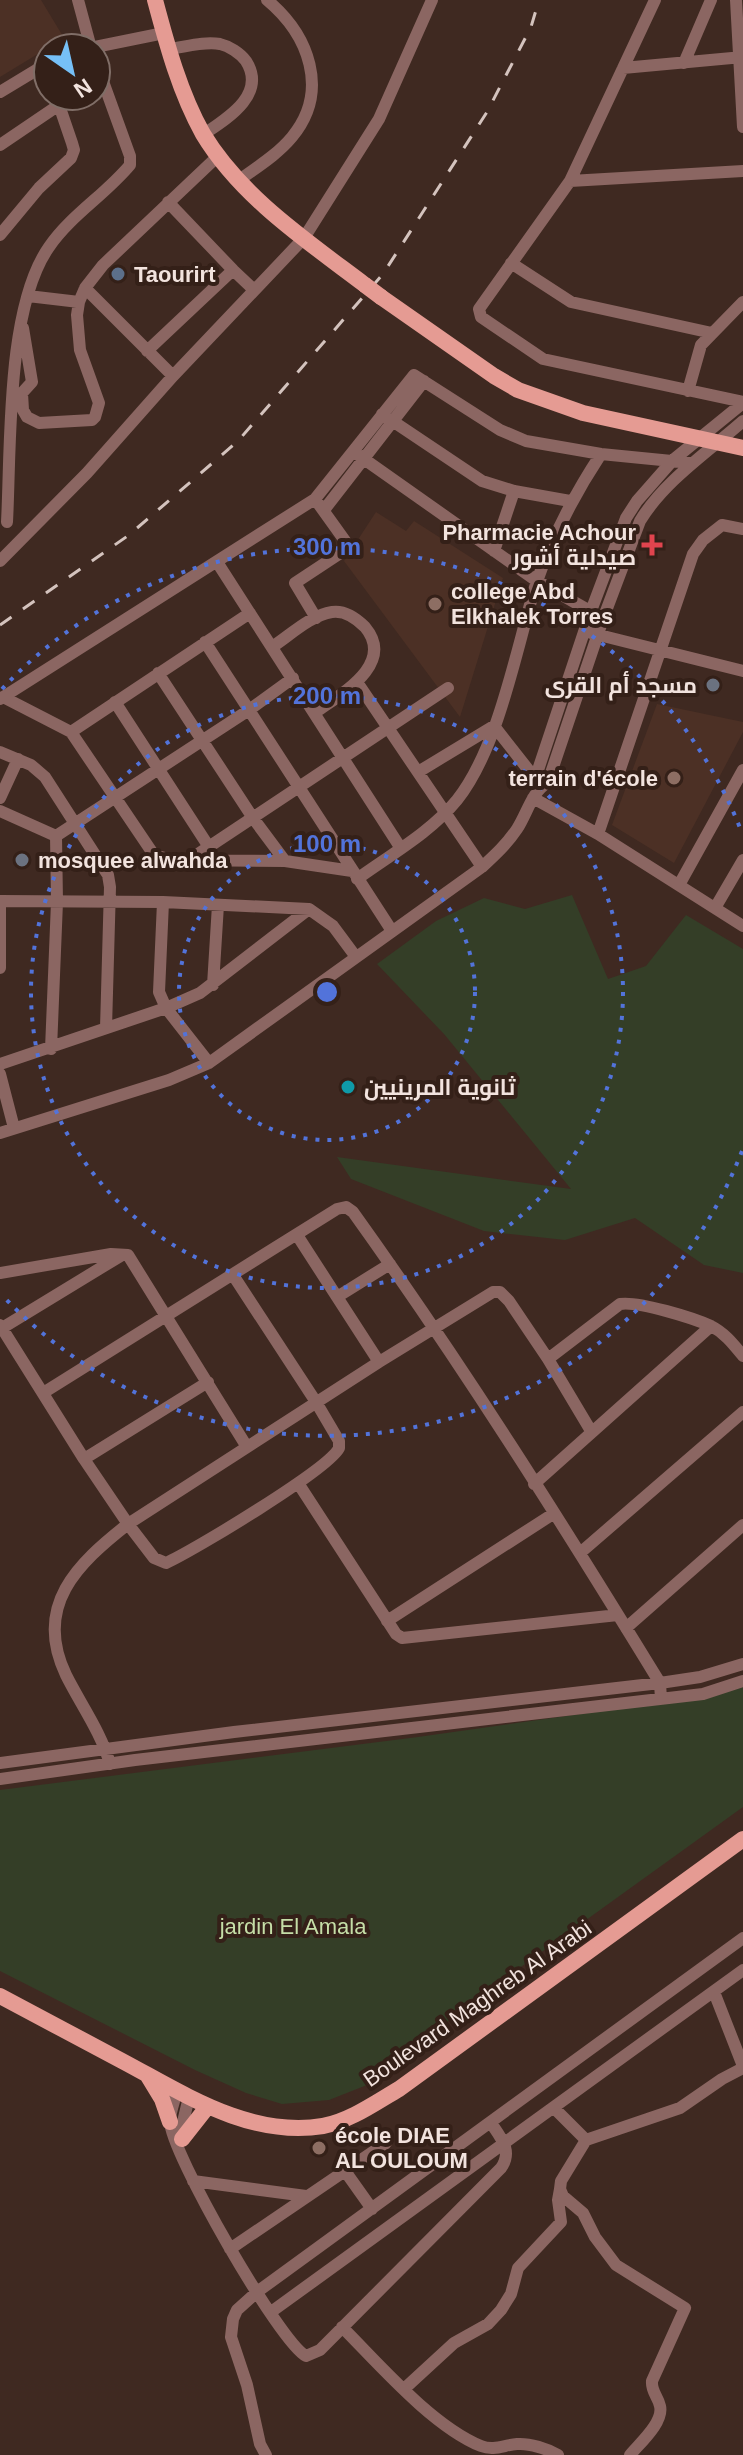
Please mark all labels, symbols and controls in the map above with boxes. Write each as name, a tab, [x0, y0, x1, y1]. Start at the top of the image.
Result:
north arrow	[32, 32, 112, 112]
text: N	[69, 73, 96, 103]
place label: Taourirt	[134, 262, 216, 287]
marker: Taourirt	[109, 265, 127, 283]
place label: Pharmacie Achour صيدلية أشور	[442, 520, 636, 571]
text: 300 m	[293, 533, 361, 560]
marker: Pharmacie Achour صيدلية أشور	[643, 536, 661, 554]
place label: college Abd Elkhalek Torres	[451, 579, 613, 629]
marker: college Abd Elkhalek Torres	[426, 595, 444, 613]
place label: مسجد أم القرى	[545, 671, 697, 701]
marker: مسجد أم القرى	[704, 676, 722, 694]
text: 200 m	[293, 682, 361, 709]
place label: terrain d'école	[508, 766, 658, 791]
marker: terrain d'école	[665, 769, 683, 787]
text: 100 m	[293, 830, 361, 857]
place label: mosquee alwahda	[38, 848, 228, 873]
marker: mosquee alwahda	[13, 851, 31, 869]
centre of rings	[313, 978, 341, 1006]
place label: ثانوية المرينيين	[364, 1075, 516, 1101]
marker: ثانوية المرينيين	[339, 1078, 357, 1096]
park label: jardin El Amala	[219, 1914, 367, 1939]
street label: Boulevard Maghreb Al Arabi	[358, 1915, 596, 2092]
place label: école DIAE AL OULOUM	[335, 2123, 468, 2173]
marker: école DIAE AL OULOUM	[310, 2139, 328, 2157]

